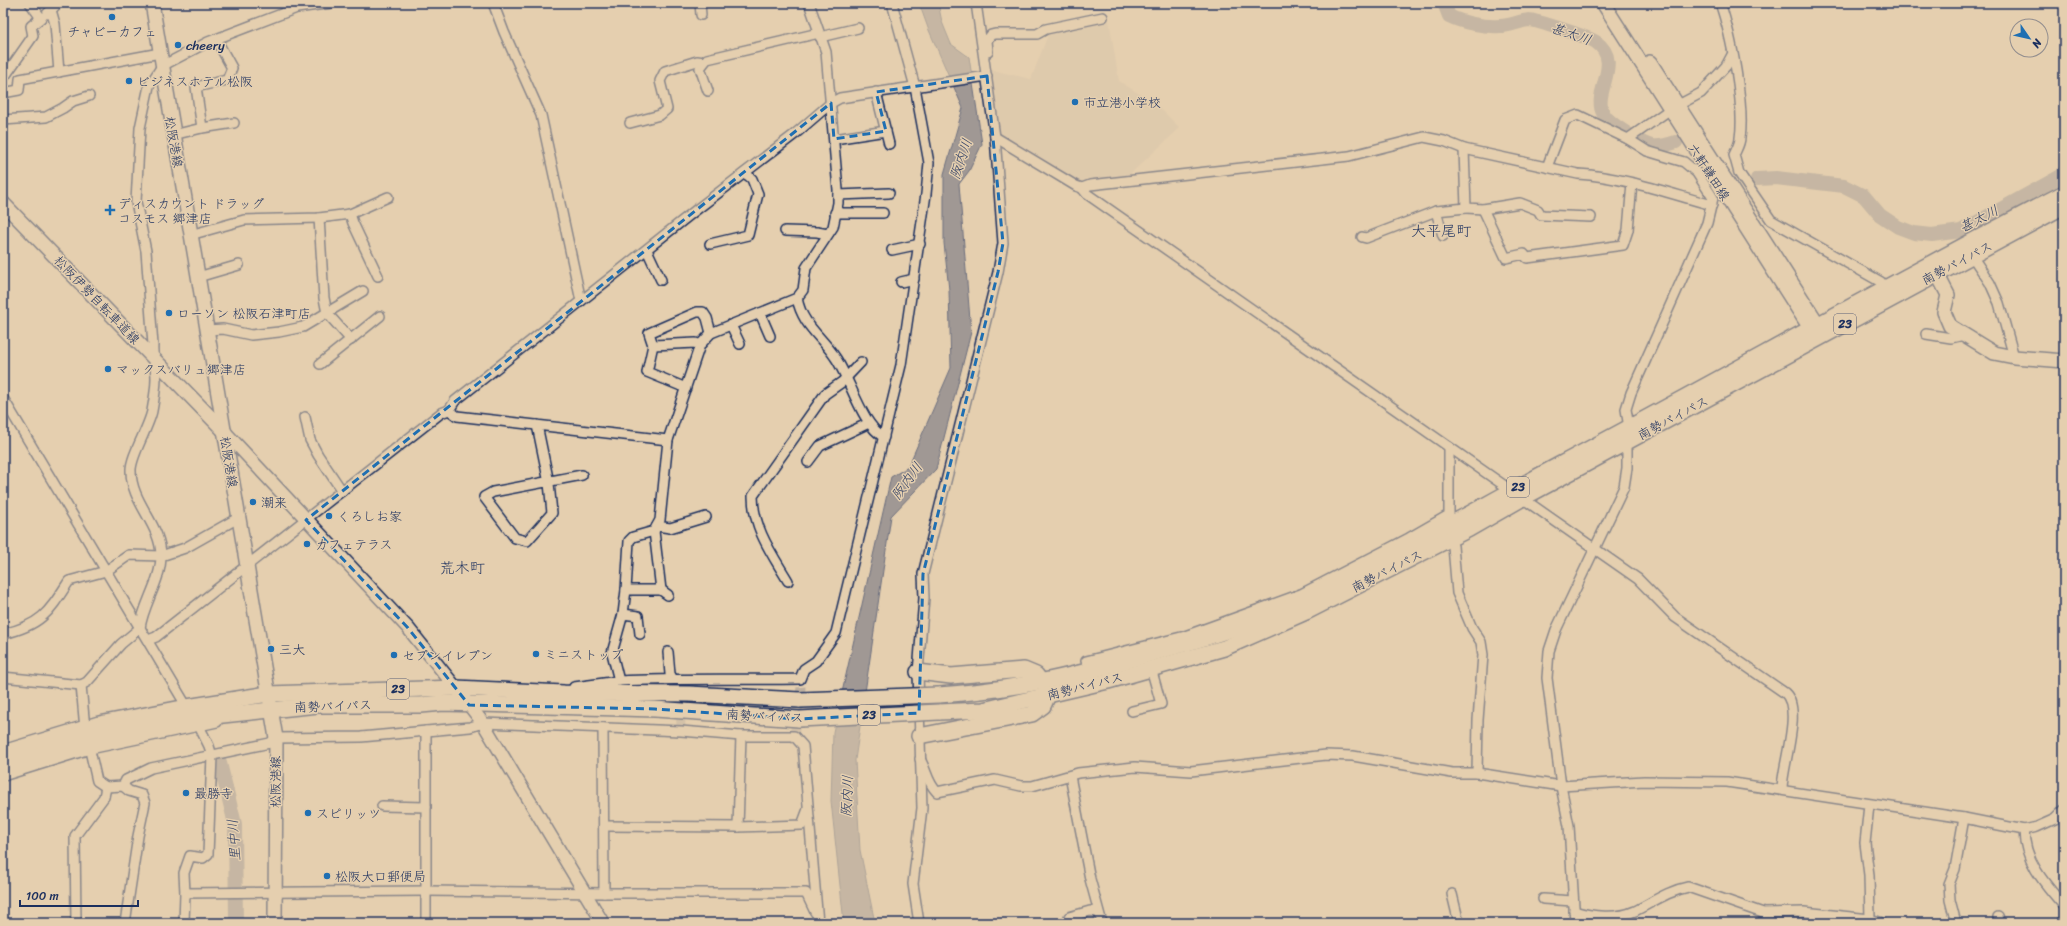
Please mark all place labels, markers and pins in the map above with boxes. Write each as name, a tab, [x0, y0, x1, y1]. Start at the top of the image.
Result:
marker: チャビーカフェ	[107, 12, 117, 22]
place label: チャビーカフェ	[67, 20, 157, 43]
place label: cheery	[186, 34, 225, 57]
marker: cheery	[173, 40, 183, 50]
place label: ビジネスホテル松阪	[137, 70, 253, 93]
marker: ビジネスホテル松阪	[124, 76, 134, 86]
place label: 市立港小学校	[1083, 91, 1161, 114]
marker: 市立港小学校	[1070, 97, 1080, 107]
place label: ディスカウント ドラッグ コスモス 郷津店	[118, 192, 264, 230]
marker: ディスカウント ドラッグ コスモス 郷津店	[105, 205, 115, 215]
place label: ローソン 松阪石津町店	[177, 302, 310, 325]
marker: ローソン 松阪石津町店	[164, 308, 174, 318]
place label: マックスバリュ郷津店	[116, 358, 246, 381]
marker: マックスバリュ郷津店	[103, 364, 113, 374]
place label: 潮来	[261, 491, 287, 514]
marker: 潮来	[248, 497, 258, 507]
place label: くろしお家	[337, 505, 402, 528]
marker: くろしお家	[324, 511, 334, 521]
place label: カフェテラス	[315, 533, 392, 556]
marker: カフェテラス	[302, 539, 312, 549]
place label: 三大	[279, 638, 305, 661]
place label: ミニストップ	[544, 643, 623, 666]
marker: 三大	[266, 644, 276, 654]
place label: セブンイレブン	[402, 644, 493, 667]
marker: ミニストップ	[531, 649, 541, 659]
marker: セブンイレブン	[389, 650, 399, 660]
place label: 最勝寺	[194, 782, 233, 805]
marker: 最勝寺	[181, 788, 191, 798]
place label: スピリッツ	[316, 802, 381, 825]
marker: スピリッツ	[303, 808, 313, 818]
place label: 松阪大口郵便局	[335, 865, 426, 888]
marker: 松阪大口郵便局	[322, 871, 332, 881]

